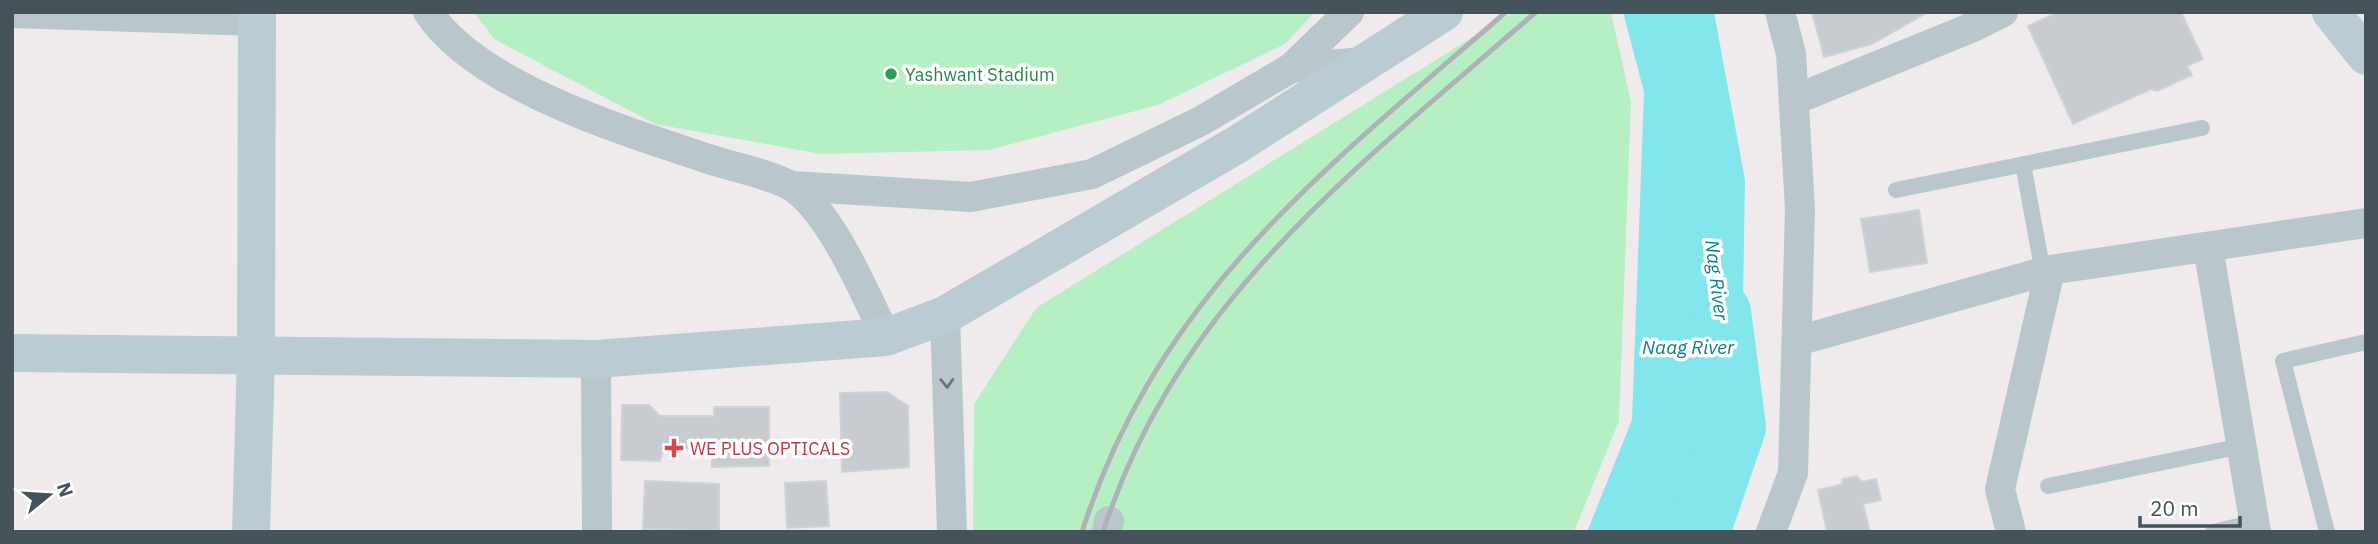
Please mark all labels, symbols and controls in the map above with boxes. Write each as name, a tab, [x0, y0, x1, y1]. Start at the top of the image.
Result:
place label: Yashwant Stadium	[905, 63, 1055, 86]
marker: Yashwant Stadium	[883, 66, 899, 82]
water label: Nag River	[1700, 238, 1734, 323]
water label: Naag River	[1642, 335, 1735, 359]
one-way arrow	[939, 379, 955, 389]
place label: WE PLUS OPTICALS	[690, 437, 850, 460]
marker: WE PLUS OPTICALS	[664, 438, 684, 458]
north arrow	[14, 460, 84, 530]
text: N	[52, 479, 79, 500]
scale bar	[2140, 484, 2240, 528]
text: 20 m	[2150, 494, 2199, 522]

